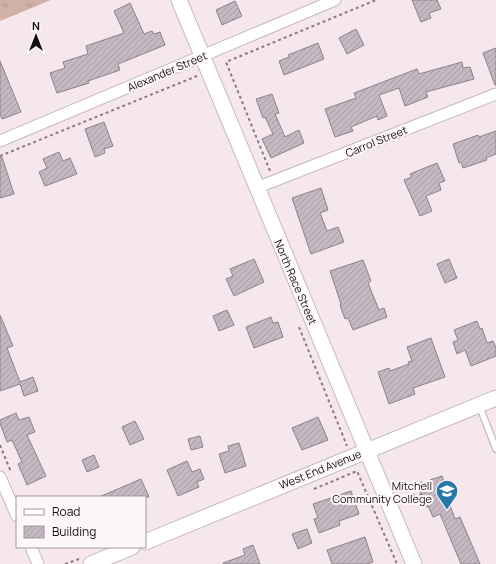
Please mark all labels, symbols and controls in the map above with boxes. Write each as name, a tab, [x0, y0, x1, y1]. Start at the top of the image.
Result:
north arrow	[16, 16, 56, 56]
text: N	[32, 18, 40, 33]
street label: Alexander Street	[125, 47, 209, 95]
street label: Carrol Street	[343, 122, 409, 160]
street label: North Race Street	[271, 237, 321, 327]
street label: West End Avenue	[277, 445, 364, 492]
place label: Mitchell Community College	[332, 478, 433, 506]
school or university icon: Mitchell Community College	[434, 478, 460, 511]
legend	[16, 496, 146, 548]
text: Road	[52, 503, 80, 520]
text: Building	[52, 523, 96, 540]

